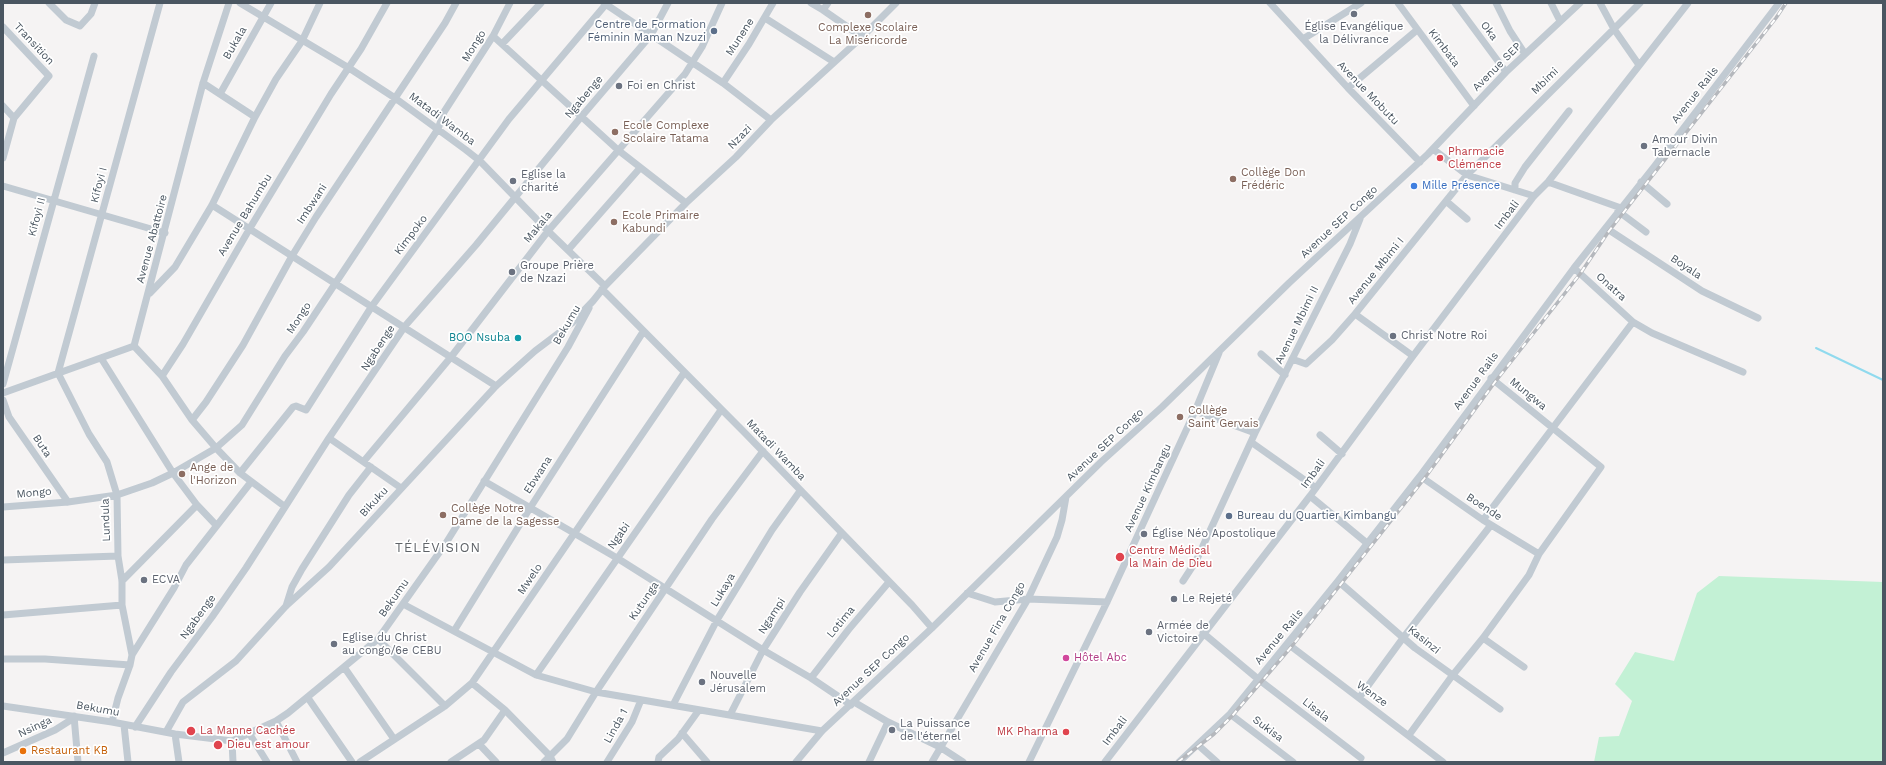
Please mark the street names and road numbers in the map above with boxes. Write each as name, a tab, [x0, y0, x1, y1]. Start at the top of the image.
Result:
street label: Munene	[723, 16, 757, 58]
street label: Oka	[1478, 19, 1500, 43]
street label: Transition	[11, 20, 57, 68]
street label: Bukala	[220, 24, 250, 62]
street label: Kimbata	[1425, 26, 1463, 70]
street label: Mongo	[459, 28, 489, 64]
street label: Avenue SEP	[1470, 40, 1524, 94]
street label: Avenue Mobutu	[1334, 58, 1402, 128]
street label: Avenue Rails	[1669, 64, 1721, 126]
street label: Mbimi	[1529, 65, 1561, 97]
street label: Ngabenge	[562, 73, 606, 121]
street label: Matadi Wamba	[406, 90, 478, 148]
street label: Nzazi	[725, 122, 755, 152]
street label: Kifoyi I	[88, 166, 110, 204]
street label: Avenue Bahumbu	[215, 171, 275, 259]
street label: Imbwani	[294, 181, 330, 227]
street label: Avenue SEP Congo	[1298, 183, 1380, 261]
street label: Avenue Abattoire	[134, 193, 170, 285]
street label: Kifoyi II	[25, 196, 49, 238]
street label: Imbali	[1492, 198, 1522, 232]
street label: Makala	[521, 208, 555, 246]
street label: Kimpoko	[392, 212, 430, 258]
street label: Avenue Mbimi I	[1345, 235, 1407, 307]
street label: Boyala	[1668, 252, 1704, 282]
street label: Onatra	[1593, 270, 1629, 304]
street label: Avenue Mbimi II	[1272, 284, 1322, 366]
street label: Mongo	[284, 300, 314, 336]
street label: Bekumu	[550, 303, 584, 347]
street label: Ngabenge	[358, 322, 398, 374]
street label: Avenue Rails	[1451, 349, 1501, 413]
street label: Mungwa	[1507, 375, 1549, 413]
street label: Avenue SEP Congo	[1064, 406, 1146, 484]
street label: Matadi Wamba	[744, 417, 808, 483]
street label: Buta	[30, 432, 54, 460]
street label: Avenue Kimbangu	[1122, 442, 1174, 534]
street label: Ebwana	[521, 454, 555, 496]
street label: Imbali	[1298, 457, 1328, 491]
street label: Bikuku	[357, 484, 391, 520]
street label: Mongo	[16, 485, 52, 501]
street label: Boende	[1464, 491, 1504, 523]
street label: Lundula	[99, 498, 113, 542]
street label: Ngabi	[605, 520, 633, 552]
street label: Mwelo	[515, 561, 545, 597]
street label: Lukaya	[708, 571, 738, 609]
street label: Bekumu	[376, 576, 412, 620]
street label: Kutunga	[626, 579, 662, 623]
street label: Avenue Fina Congo	[966, 579, 1028, 675]
street label: Ngabenge	[177, 592, 219, 642]
street label: Ngampi	[755, 595, 789, 637]
street label: Lotima	[824, 603, 858, 641]
street label: Avenue Rails	[1252, 607, 1306, 667]
street label: Kasinzi	[1405, 623, 1443, 657]
street label: Avenue SEP Congo	[830, 631, 912, 709]
street label: Wenze	[1354, 678, 1390, 710]
street label: Lisala	[1300, 695, 1332, 725]
street label: Bekumu	[75, 699, 121, 719]
street label: Linda 1	[601, 706, 631, 746]
street label: Nsinga	[16, 713, 54, 741]
street label: Sukisa	[1250, 713, 1286, 745]
street label: Imbali	[1100, 714, 1130, 748]

